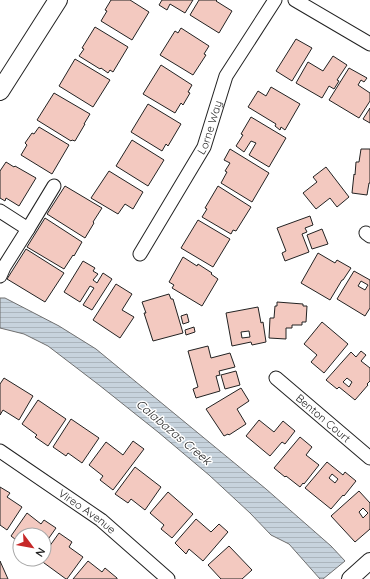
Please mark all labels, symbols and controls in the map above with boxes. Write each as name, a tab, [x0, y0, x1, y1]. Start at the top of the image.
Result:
street label: Lorne Way	[194, 99, 225, 157]
street label: Benton Court	[293, 391, 354, 446]
water label: Calabazas Creek	[133, 396, 216, 469]
street label: Vireo Avenue	[56, 486, 119, 537]
north arrow	[12, 527, 52, 567]
text: N	[32, 545, 49, 559]

